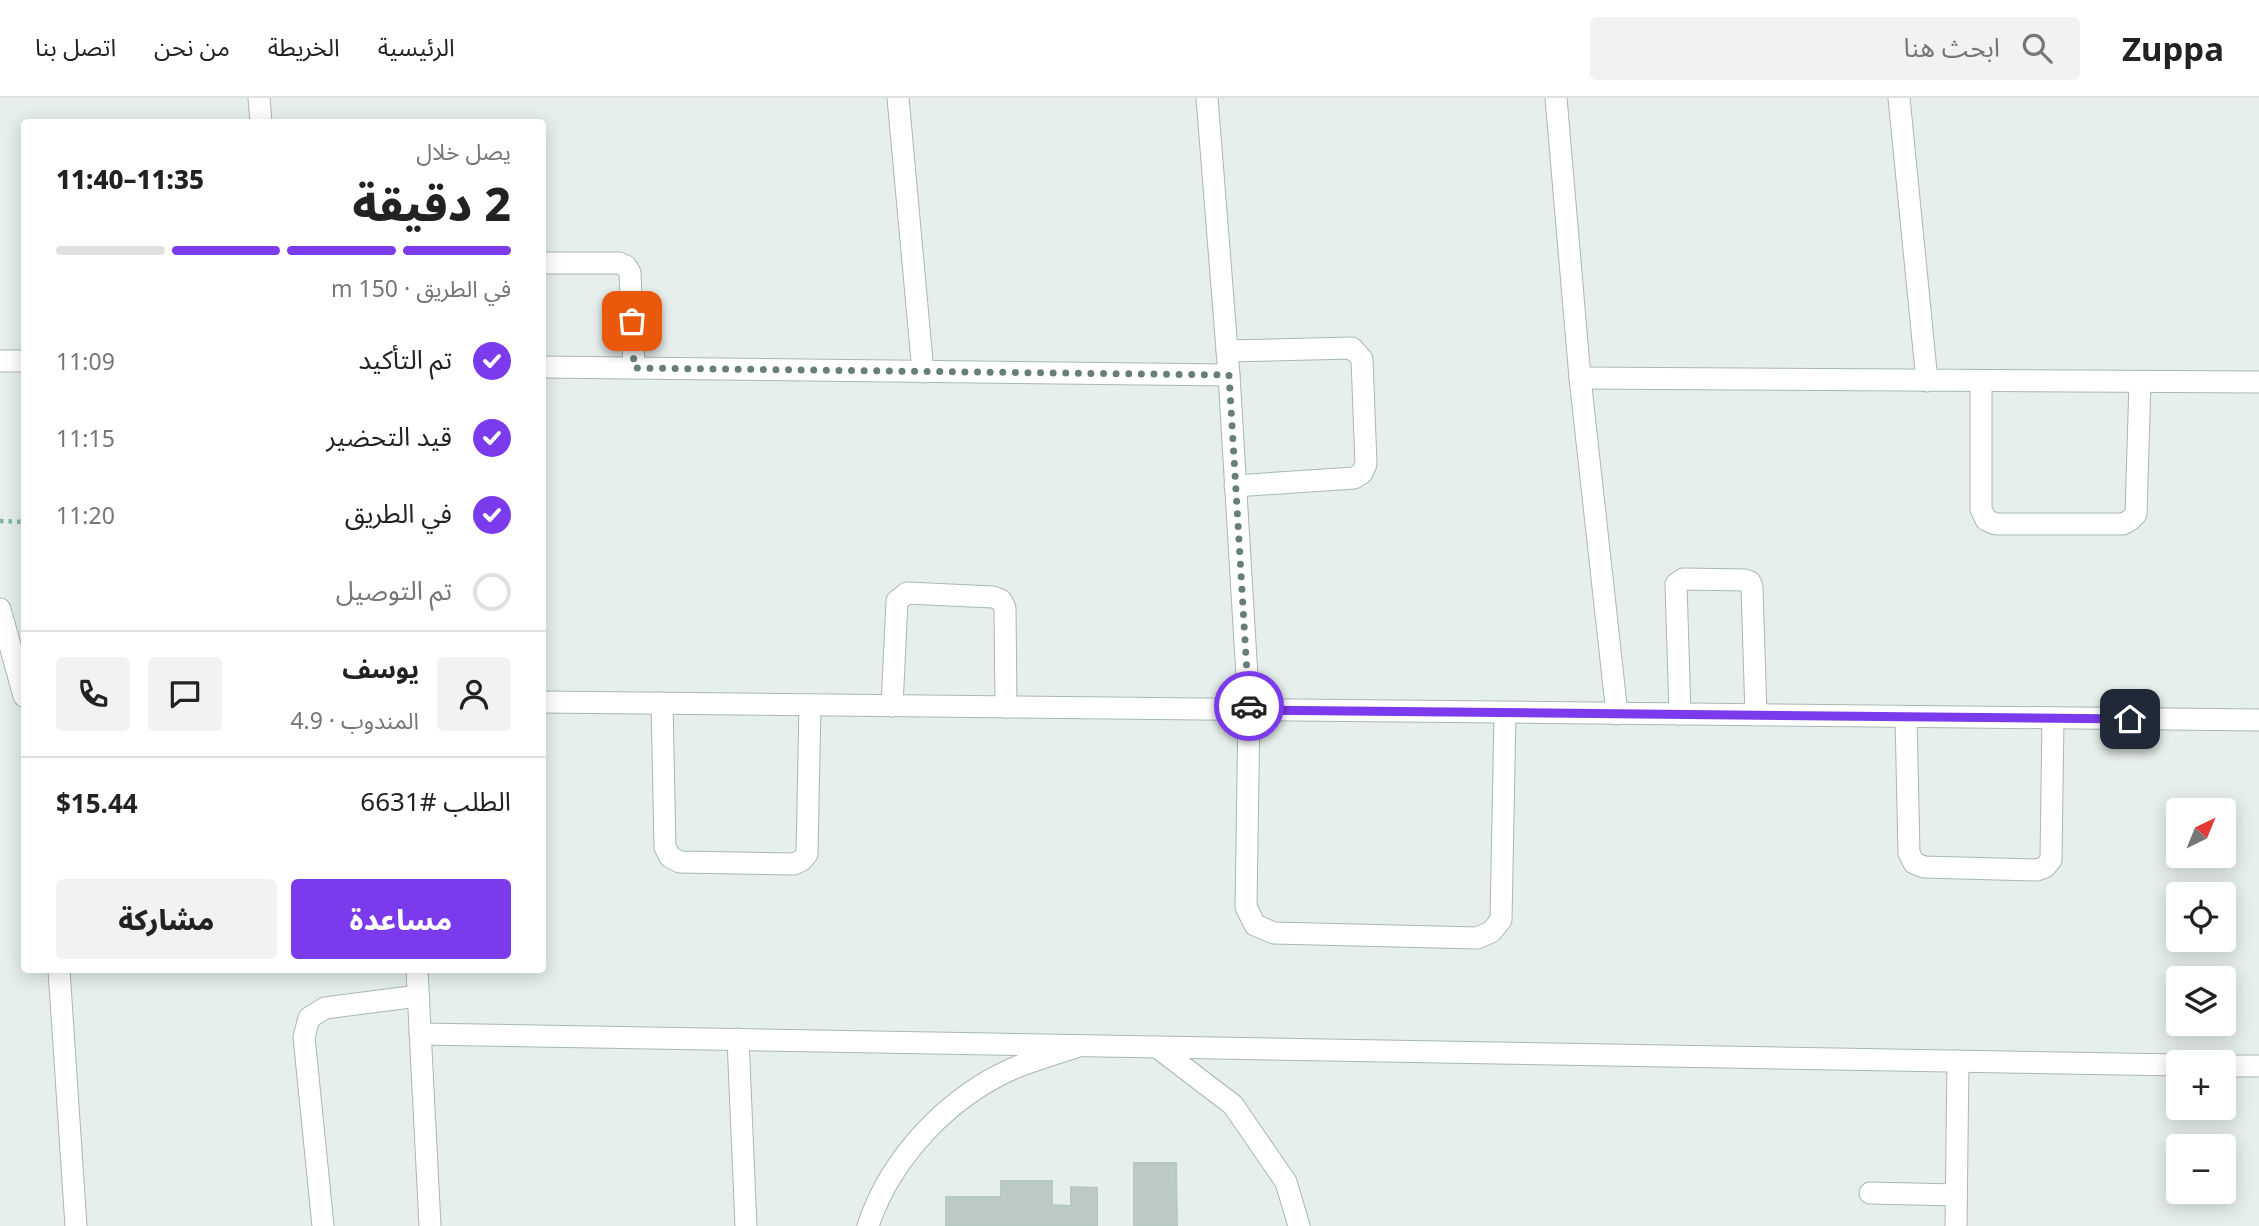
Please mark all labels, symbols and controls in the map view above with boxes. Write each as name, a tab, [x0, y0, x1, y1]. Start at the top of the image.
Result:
search box	[1590, 17, 2080, 80]
text: Zuppa	[2122, 26, 2224, 71]
text: ابحث هنا	[1904, 29, 2000, 65]
icon: search	[2018, 29, 2056, 67]
text: اتصل بنا	[35, 30, 116, 63]
text: من نحن	[154, 30, 230, 63]
text: الخريطة	[268, 30, 340, 63]
text: الرئيسية	[378, 30, 455, 63]
text: يصل خلال	[416, 135, 511, 167]
text: 11:35–11:40	[56, 161, 204, 197]
text: 2 دقيقة	[352, 172, 511, 234]
text: في الطريق · 150 m	[331, 272, 511, 304]
pin	[602, 291, 662, 351]
icon: bag	[613, 302, 651, 340]
text: تم التأكيد	[358, 341, 452, 377]
icon: check	[473, 342, 511, 380]
text: 11:09	[56, 345, 115, 377]
text: قيد التحضير	[326, 418, 452, 454]
icon: check	[473, 419, 511, 457]
text: 11:15	[56, 422, 115, 454]
text: في الطريق	[345, 495, 452, 531]
icon: check	[473, 496, 511, 534]
text: 11:20	[56, 499, 115, 531]
text: تم التوصيل	[336, 572, 452, 608]
text: يوسف	[342, 650, 419, 686]
button: phone	[56, 657, 130, 731]
button: chat	[148, 657, 222, 731]
button: person	[437, 657, 511, 731]
courier	[1214, 671, 1284, 741]
icon: car	[1230, 687, 1268, 725]
pin	[2100, 689, 2160, 749]
icon: home	[2111, 700, 2149, 738]
text: المندوب · 4.9	[290, 704, 419, 736]
text: الطلب #6631	[360, 783, 511, 819]
text: $15.44	[56, 785, 138, 821]
north arrow	[2166, 798, 2236, 868]
map controls	[2166, 798, 2236, 1204]
button: مشاركة	[56, 879, 277, 959]
button: مساعدة	[291, 879, 511, 959]
button: locate	[2166, 882, 2236, 952]
button: layers	[2166, 966, 2236, 1036]
button: +	[2166, 1050, 2236, 1120]
button: −	[2166, 1134, 2236, 1204]

